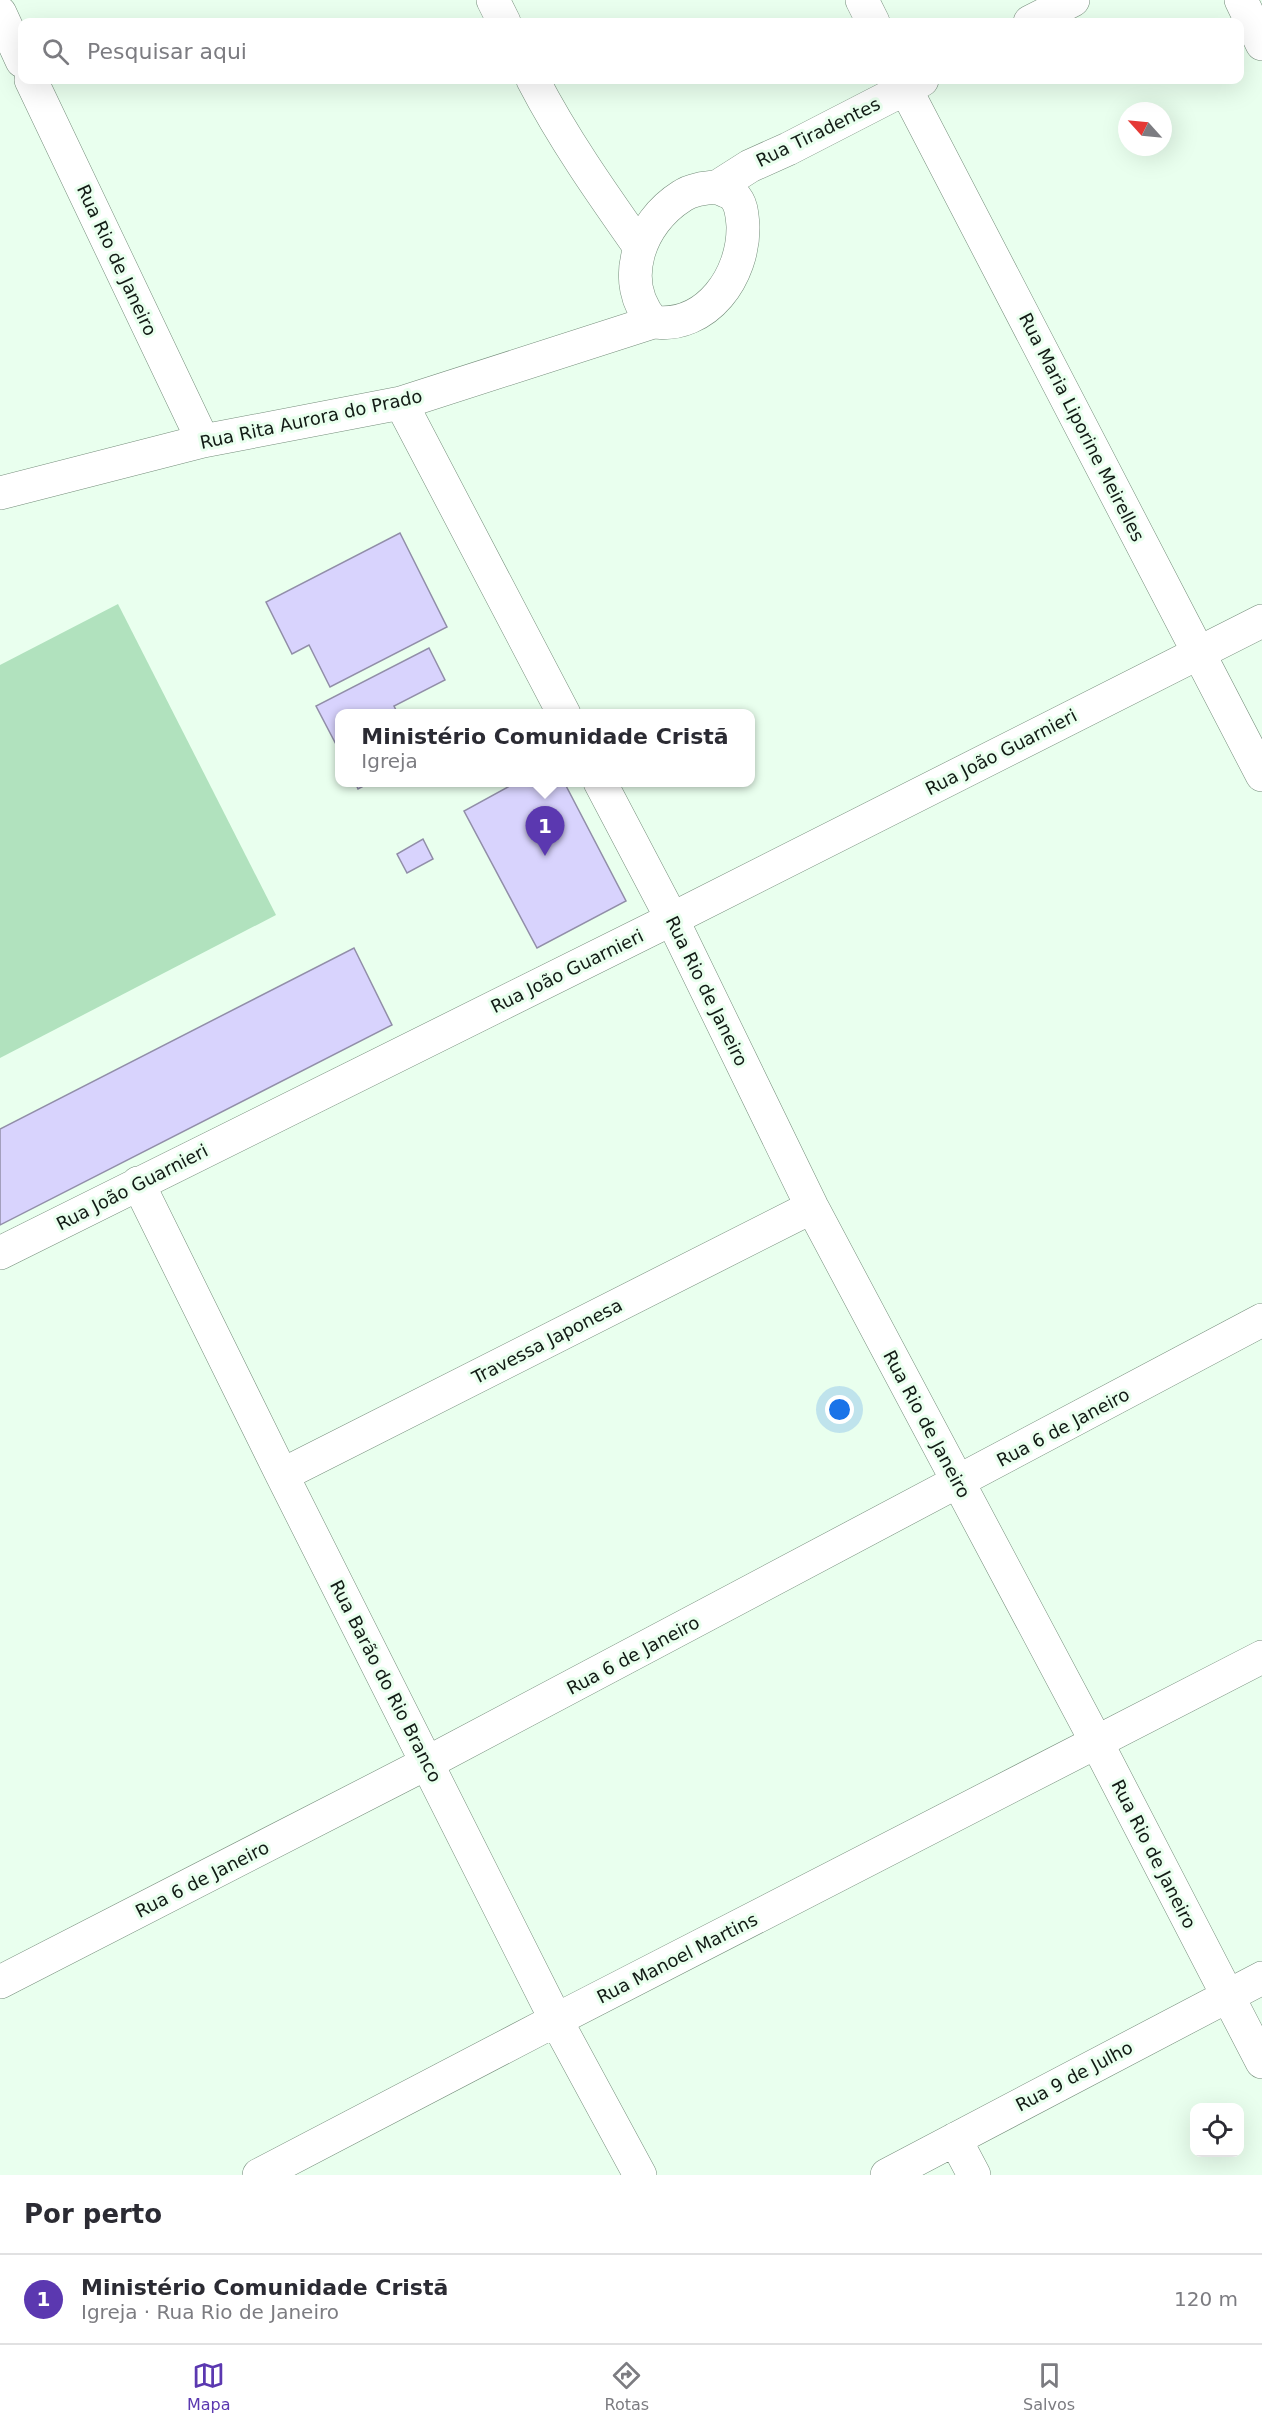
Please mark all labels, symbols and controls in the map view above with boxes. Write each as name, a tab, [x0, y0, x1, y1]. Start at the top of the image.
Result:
search box	[18, 18, 1244, 84]
icon: search	[39, 35, 72, 68]
text: Pesquisar aqui	[87, 39, 247, 64]
street label: Rua Tiradentes	[753, 93, 883, 171]
north arrow	[1118, 102, 1172, 156]
street label: Rua Rio de Janeiro	[73, 181, 161, 339]
street label: Rua Maria Liporine Meirelles	[1015, 309, 1149, 545]
street label: Rua Rita Aurora do Prado	[198, 385, 424, 453]
street label: Rua João Guarnieri	[922, 705, 1080, 799]
popup	[335, 709, 755, 787]
text: Ministério Comunidade Cristã	[361, 724, 729, 749]
text: Igreja	[361, 749, 418, 773]
pin: 1	[526, 806, 564, 856]
street label: Rua Rio de Janeiro	[662, 913, 752, 1069]
street label: Rua João Guarnieri	[487, 925, 647, 1017]
street label: Rua João Guarnieri	[53, 1140, 211, 1234]
street label: Travessa Japonesa	[468, 1294, 626, 1388]
street label: Rua Rio de Janeiro	[879, 1347, 975, 1501]
street label: Rua 6 de Janeiro	[993, 1383, 1133, 1471]
your location	[825, 1395, 854, 1424]
street label: Rua Barão do Rio Branco	[326, 1576, 446, 1786]
street label: Rua 6 de Janeiro	[563, 1611, 703, 1699]
street label: Rua Rio de Janeiro	[1107, 1776, 1201, 1932]
street label: Rua 6 de Janeiro	[132, 1836, 272, 1922]
street label: Rua Manoel Martins	[593, 1908, 761, 2008]
street label: Rua 9 de Julho	[1012, 2036, 1136, 2116]
map controls	[1190, 2103, 1244, 2157]
button: locate	[1190, 2103, 1244, 2157]
text: Por perto	[24, 2199, 162, 2229]
text: Ministério Comunidade Cristã	[81, 2275, 448, 2300]
text: 1	[37, 2287, 50, 2311]
text: 120 m	[1174, 2287, 1238, 2311]
text: Igreja · Rua Rio de Janeiro	[81, 2300, 339, 2324]
tab: Mapa	[187, 2359, 231, 2414]
tab: Rotas	[604, 2359, 649, 2414]
tab: Salvos	[1023, 2359, 1075, 2414]

